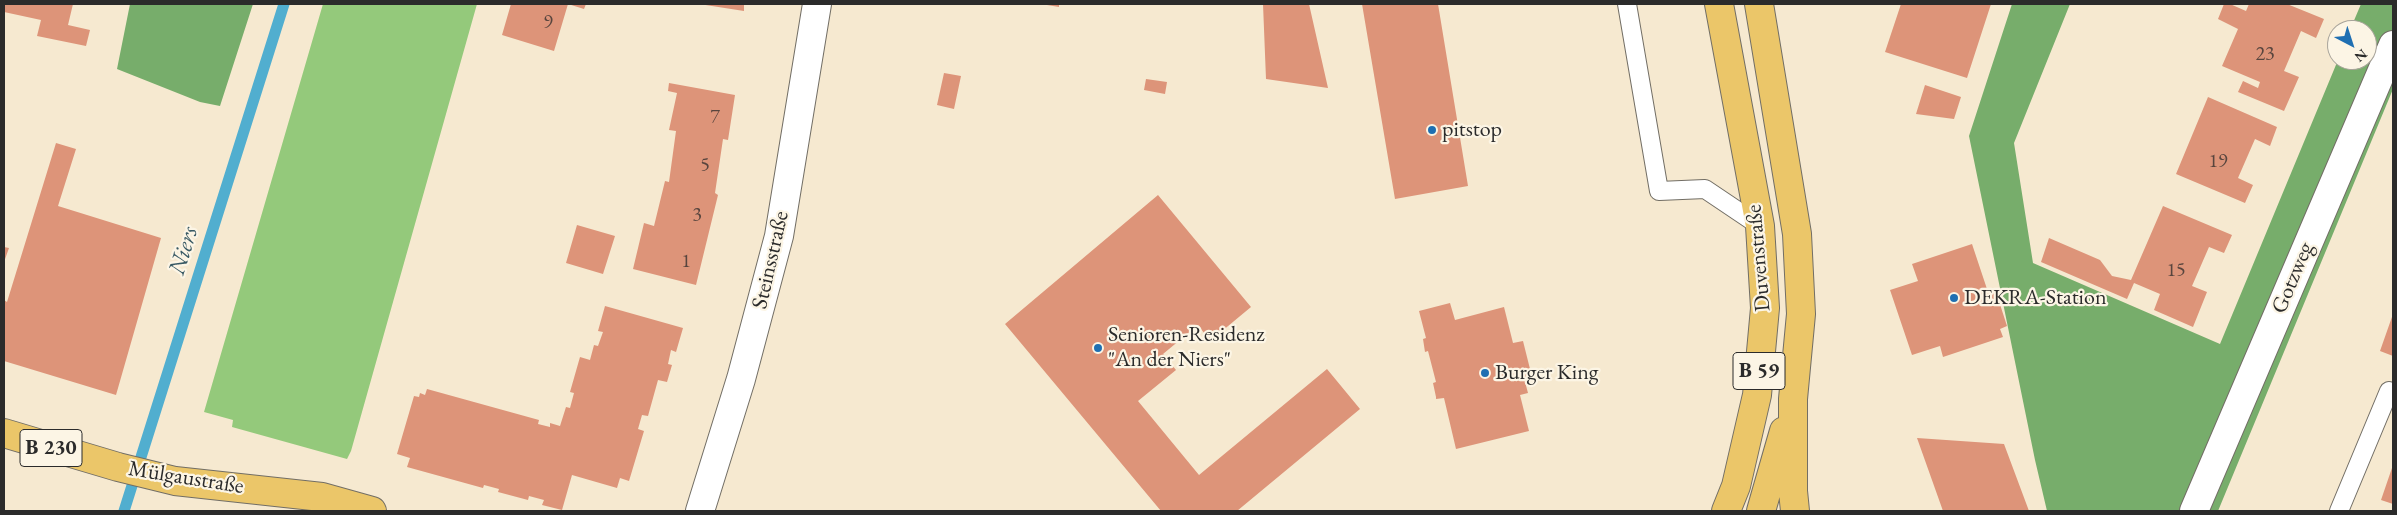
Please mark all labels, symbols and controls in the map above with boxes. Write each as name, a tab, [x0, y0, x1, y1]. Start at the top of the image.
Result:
house number: 9	[543, 11, 553, 35]
north arrow	[2327, 20, 2377, 70]
house number: 23	[2255, 43, 2275, 67]
text: N	[2351, 45, 2371, 66]
house number: 7	[710, 106, 720, 130]
place label: pitstop	[1442, 117, 1502, 143]
marker: pitstop	[1426, 124, 1438, 136]
house number: 19	[2208, 150, 2228, 174]
house number: 5	[700, 154, 710, 178]
street label: Duvenstraße	[1741, 203, 1777, 313]
house number: 3	[692, 204, 702, 228]
street label: Steinsstraße	[747, 208, 795, 312]
water label: Niers	[163, 223, 205, 279]
street label: Gotzweg	[2266, 238, 2320, 318]
house number: 1	[681, 250, 691, 274]
house number: 15	[2166, 259, 2186, 283]
place label: DEKRA-Station	[1964, 285, 2107, 311]
marker: DEKRA-Station	[1948, 292, 1960, 304]
place label: Senioren-Residenz "An der Niers"	[1108, 322, 1265, 374]
marker: Senioren-Residenz "An der Niers"	[1092, 342, 1104, 354]
road number: B 59	[1733, 352, 1785, 390]
place label: Burger King	[1495, 360, 1598, 386]
marker: Burger King	[1479, 367, 1491, 379]
road number: B 230	[20, 429, 82, 466]
street label: Mülgaustraße	[126, 456, 246, 500]

